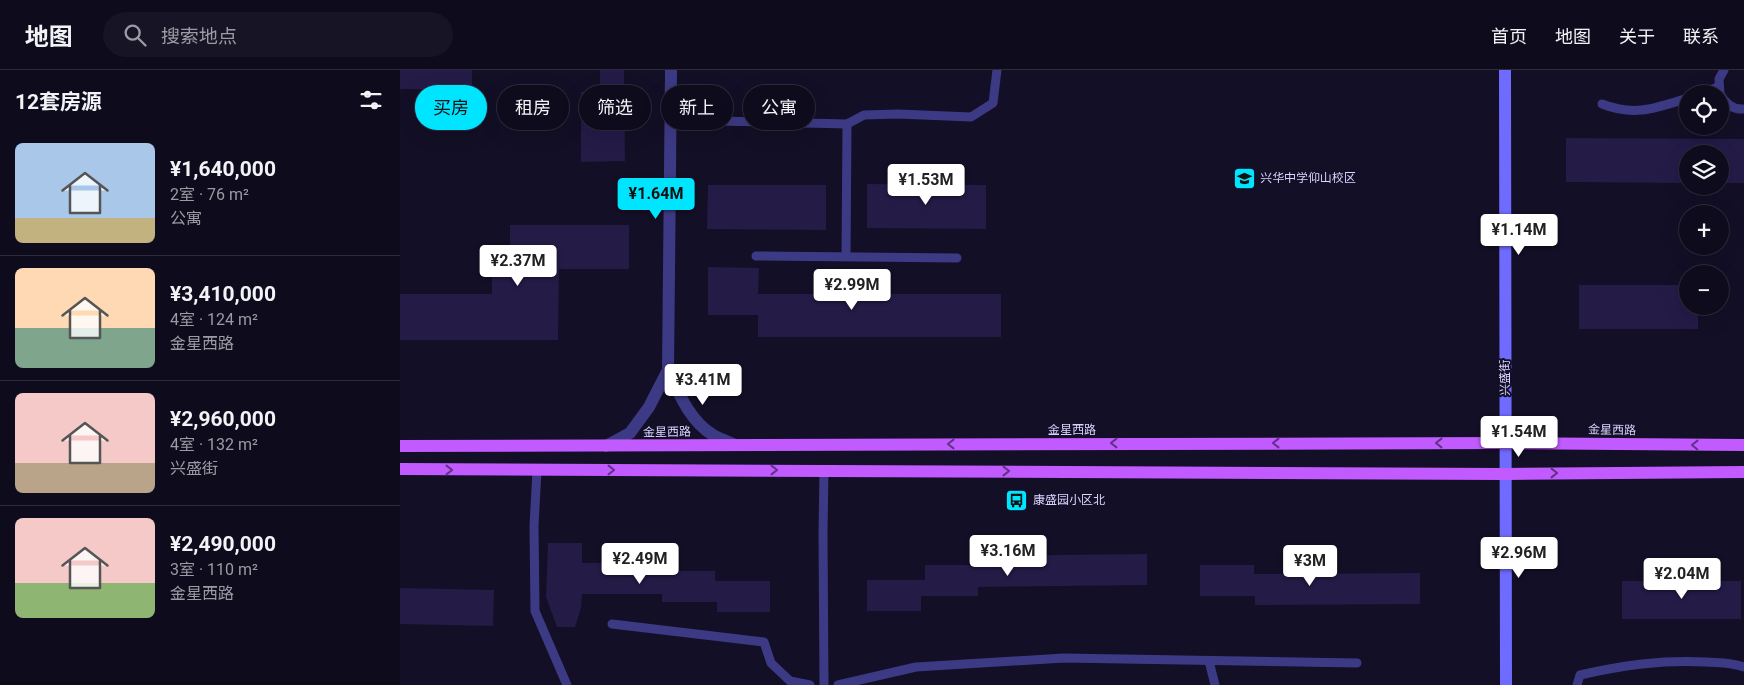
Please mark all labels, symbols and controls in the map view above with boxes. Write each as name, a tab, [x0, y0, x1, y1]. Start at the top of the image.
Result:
search box	[103, 12, 453, 57]
icon: search	[121, 21, 149, 49]
text: 地图	[25, 23, 73, 51]
text: 搜索地点	[161, 25, 237, 48]
text: 首页	[1491, 26, 1527, 47]
text: 地图	[1555, 26, 1591, 47]
text: 关于	[1619, 26, 1655, 47]
text: 联系	[1683, 26, 1719, 47]
chip: 买房	[415, 85, 487, 130]
chip: 租房	[497, 85, 569, 130]
chip: 筛选	[579, 85, 651, 130]
chip: 新上	[661, 85, 733, 130]
chip: 公寓	[743, 85, 815, 130]
map controls	[1679, 85, 1729, 315]
button: locate	[1679, 85, 1729, 135]
icon: filters	[357, 86, 385, 114]
text: 12套房源	[15, 90, 102, 114]
button: layers	[1679, 145, 1729, 195]
text: ¥1,640,000	[170, 157, 276, 181]
icon: home	[55, 163, 115, 223]
pin: ¥1.53M	[885, 164, 967, 206]
school or university icon: 兴华中学仰山校区	[1232, 166, 1256, 190]
text: ¥1.53M	[899, 170, 953, 189]
place label: 兴华中学仰山校区	[1260, 171, 1356, 185]
pin: ¥1.64M	[615, 178, 697, 220]
text: ¥1.64M	[629, 184, 683, 203]
text: 2室 · 76 m²	[170, 185, 249, 204]
button: +	[1679, 205, 1729, 255]
text: 公寓	[170, 209, 202, 228]
pin: ¥1.14M	[1478, 214, 1560, 256]
text: ¥1.14M	[1492, 220, 1546, 239]
pin: ¥2.37M	[477, 244, 559, 287]
text: ¥2.37M	[491, 251, 545, 270]
button: −	[1679, 265, 1729, 315]
pin: ¥2.99M	[811, 268, 893, 311]
text: ¥2.99M	[825, 275, 879, 294]
text: ¥3,410,000	[170, 282, 276, 306]
icon: home	[55, 288, 115, 348]
text: 4室 · 124 m²	[170, 310, 258, 329]
text: 金星西路	[170, 334, 234, 353]
street label: 兴盛街	[1498, 360, 1512, 396]
pin: ¥3.41M	[662, 364, 744, 406]
text: ¥3.41M	[676, 370, 730, 389]
text: ¥2,960,000	[170, 407, 276, 431]
icon: home	[55, 413, 115, 473]
pin: ¥1.54M	[1478, 416, 1560, 458]
text: ¥1.54M	[1492, 422, 1546, 441]
street label: 金星西路	[1048, 423, 1096, 437]
street label: 金星西路	[1588, 423, 1636, 437]
street label: 金星西路	[643, 425, 691, 439]
text: 4室 · 132 m²	[170, 435, 258, 454]
one-way arrow	[1109, 438, 1117, 448]
one-way arrow	[1272, 438, 1280, 448]
one-way arrow	[1434, 438, 1442, 448]
one-way arrow	[947, 439, 954, 449]
one-way arrow	[1691, 440, 1699, 450]
text: 兴盛街	[170, 459, 218, 478]
one-way arrow	[445, 465, 453, 475]
one-way arrow	[608, 465, 615, 475]
one-way arrow	[770, 465, 778, 475]
one-way arrow	[1002, 466, 1010, 476]
one-way arrow	[1550, 468, 1558, 478]
bus stop icon: 康盛园小区北	[1005, 488, 1029, 512]
place label: 康盛园小区北	[1033, 493, 1105, 507]
text: ¥2,490,000	[170, 532, 276, 556]
pin: ¥3.16M	[967, 534, 1049, 577]
pin: ¥2.96M	[1478, 536, 1560, 579]
icon: home	[55, 538, 115, 598]
text: ¥3.16M	[981, 541, 1035, 560]
pin: ¥2.49M	[599, 542, 681, 585]
text: ¥2.96M	[1492, 543, 1546, 562]
pin: ¥3M	[1286, 544, 1334, 587]
text: ¥2.49M	[613, 549, 667, 568]
text: ¥3M	[1294, 551, 1326, 570]
pin: ¥2.04M	[1641, 558, 1723, 600]
text: 3室 · 110 m²	[170, 560, 258, 579]
text: ¥2.04M	[1655, 564, 1709, 583]
text: 金星西路	[170, 584, 234, 603]

